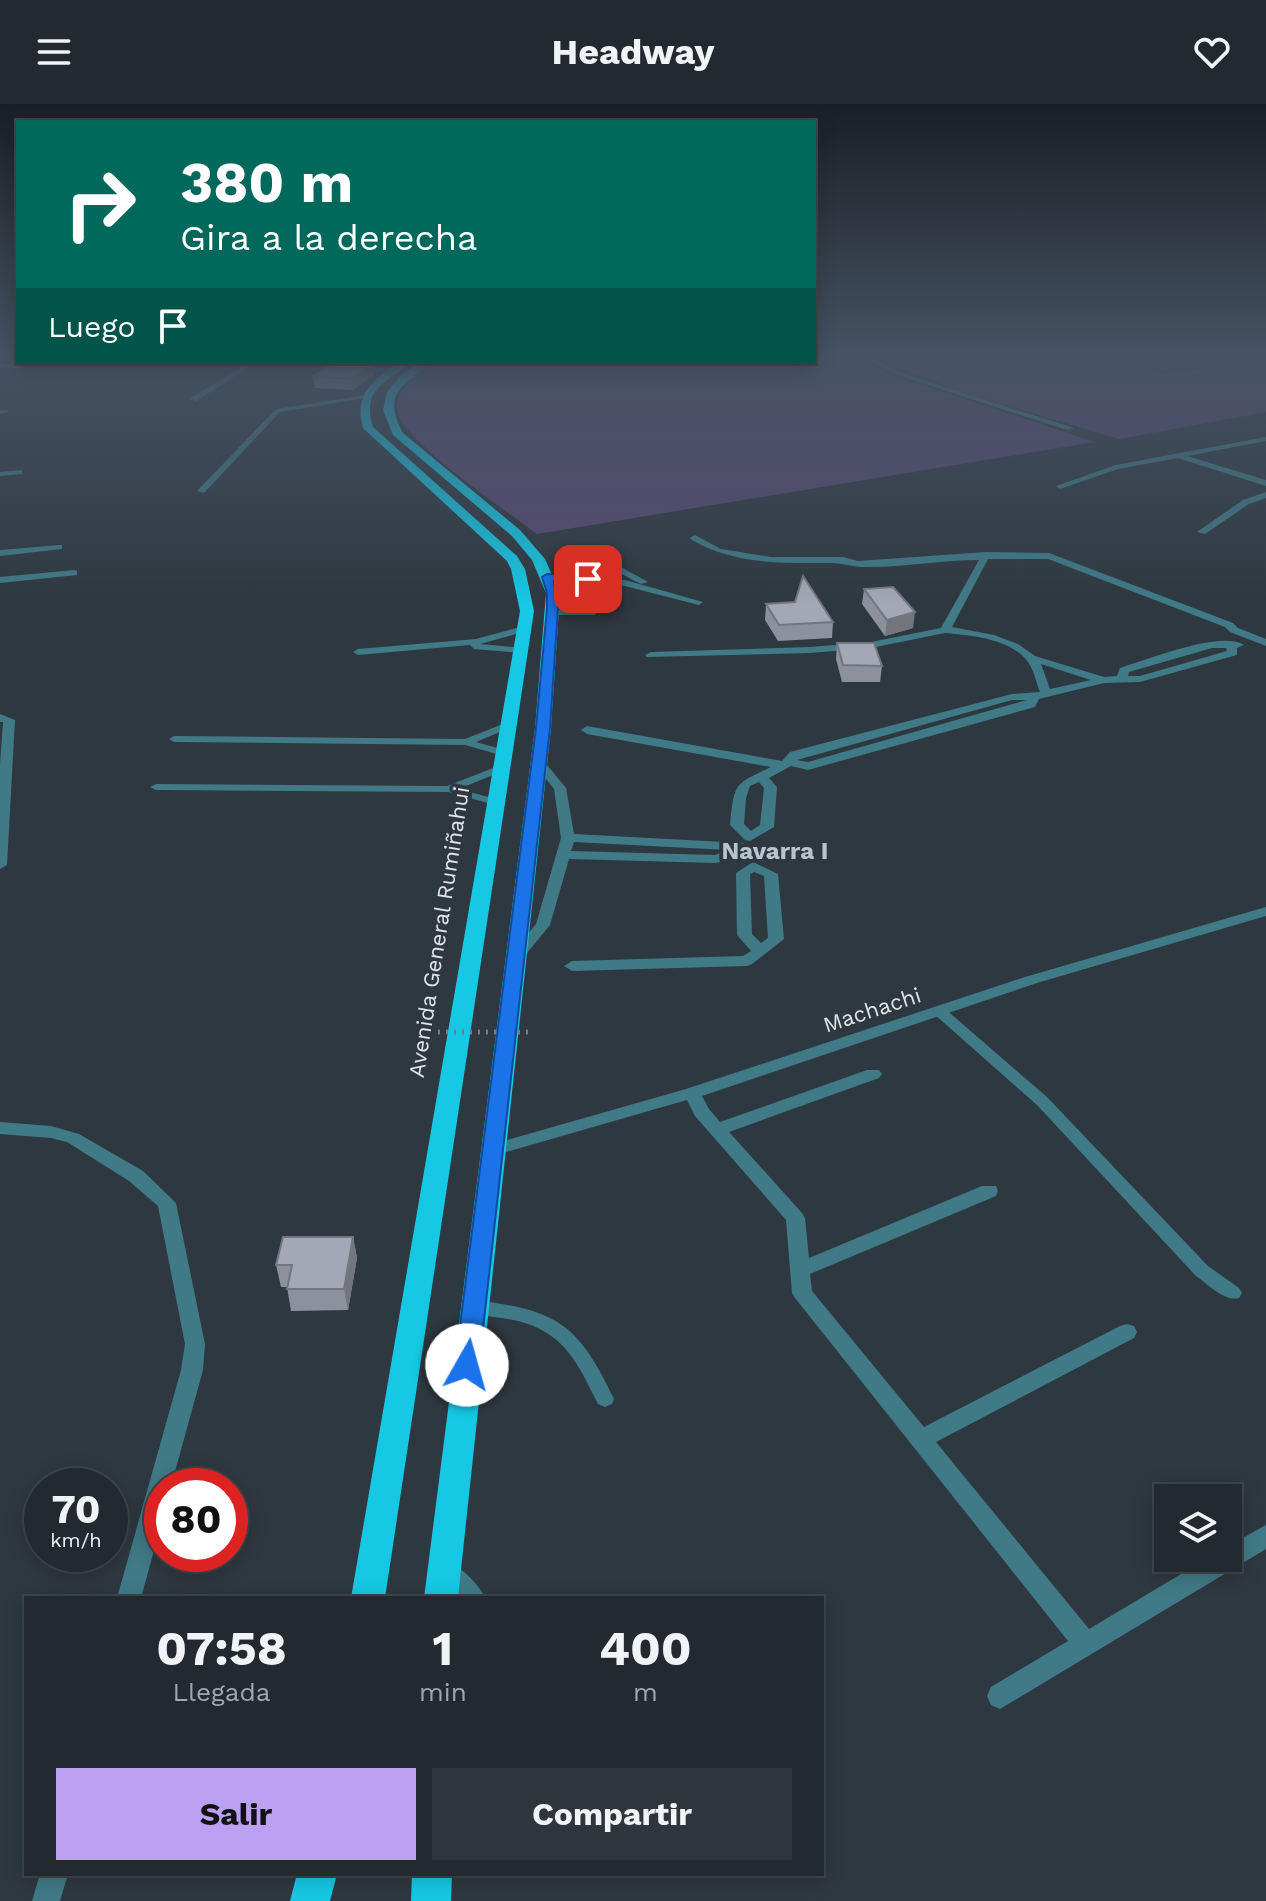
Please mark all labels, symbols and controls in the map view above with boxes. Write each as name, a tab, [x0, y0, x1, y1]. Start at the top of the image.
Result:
icon: menu	[32, 30, 76, 74]
icon: heart	[1190, 30, 1234, 74]
text: Headway	[552, 31, 714, 73]
text: 380 m	[180, 150, 353, 216]
icon: right	[48, 152, 152, 256]
text: Gira a la derecha	[180, 217, 477, 259]
icon: arrive	[151, 304, 195, 348]
text: Luego	[48, 309, 135, 344]
pin	[554, 545, 622, 613]
icon: arrive	[566, 557, 610, 601]
street label: Avenida General Rumiñahui	[404, 785, 474, 1079]
district label: Navarra I	[722, 837, 828, 865]
street label: Machachi	[820, 982, 924, 1038]
position arrow	[425, 1323, 509, 1407]
speed limit sign: 80	[144, 1468, 248, 1572]
map controls	[1154, 1484, 1242, 1572]
button: layers	[1154, 1484, 1242, 1572]
text: 70	[51, 1486, 101, 1533]
text: km/h	[50, 1528, 102, 1552]
text: 07:58	[156, 1620, 287, 1677]
text: 1	[432, 1620, 453, 1677]
text: 400	[599, 1620, 692, 1677]
text: Llegada	[172, 1677, 271, 1707]
text: min	[419, 1677, 467, 1707]
text: m	[633, 1677, 658, 1707]
button: Salir	[56, 1768, 416, 1860]
button: Compartir	[432, 1768, 792, 1860]

